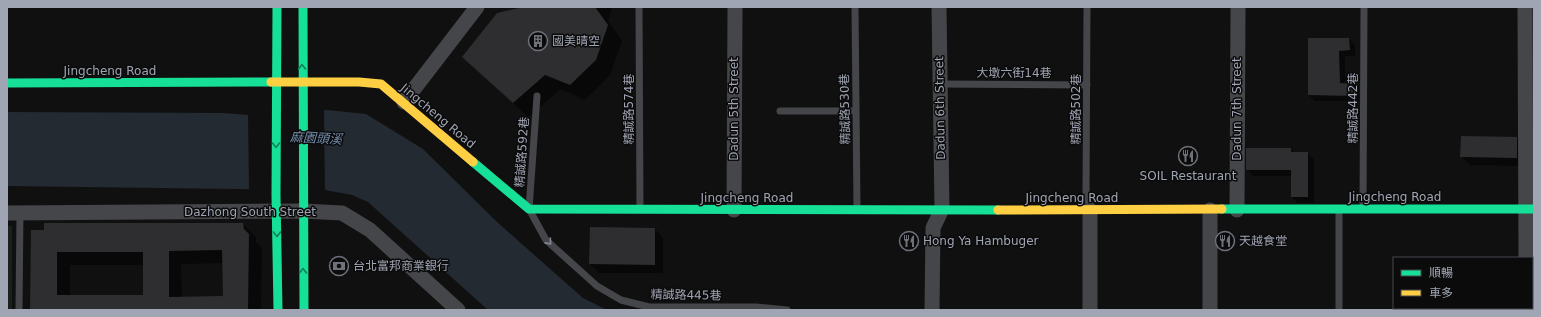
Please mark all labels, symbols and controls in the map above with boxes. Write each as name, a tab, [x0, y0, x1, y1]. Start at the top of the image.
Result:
building icon: 國美晴空	[527, 30, 549, 52]
place label: 國美晴空	[552, 34, 600, 48]
street label: Dadun 6th Street	[932, 56, 948, 160]
street label: Dadun 5th Street	[727, 57, 741, 161]
street label: Dadun 7th Street	[1230, 57, 1244, 161]
street label: Jingcheng Road	[63, 64, 156, 78]
one-way arrow	[298, 64, 307, 70]
street label: 大墩六街14巷	[976, 66, 1052, 80]
street label: 精誠路530巷	[837, 73, 853, 145]
street label: 精誠路442巷	[1346, 73, 1360, 143]
street label: 精誠路574巷	[622, 74, 636, 144]
street label: 精誠路502巷	[1069, 74, 1083, 144]
street label: Jingcheng Road	[397, 80, 478, 151]
street label: 精誠路592巷	[513, 116, 531, 188]
water label: 麻園頭溪	[290, 129, 344, 147]
one-way arrow	[272, 142, 280, 148]
restaurant icon: SOIL Restaurant	[1177, 145, 1199, 167]
place label: SOIL Restaurant	[1140, 169, 1237, 183]
street label: Jingcheng Road	[1348, 190, 1441, 204]
street label: Jingcheng Road	[700, 191, 793, 205]
street label: Jingcheng Road	[1025, 191, 1118, 205]
street label: Dazhong South Street	[184, 205, 316, 219]
restaurant icon: Hong Ya Hambuger	[898, 230, 920, 252]
restaurant icon: 天越食堂	[1214, 230, 1236, 252]
one-way arrow	[273, 231, 281, 237]
place label: Hong Ya Hambuger	[923, 234, 1039, 248]
place label: 天越食堂	[1239, 234, 1287, 248]
one-way arrow	[544, 237, 552, 245]
bank icon: 台北富邦商業銀行	[328, 255, 350, 277]
legend	[1393, 257, 1533, 309]
place label: 台北富邦商業銀行	[353, 259, 449, 273]
text: 順暢	[1429, 266, 1453, 280]
one-way arrow	[299, 268, 308, 274]
text: 車多	[1429, 286, 1453, 300]
street label: 精誠路445巷	[650, 287, 722, 303]

